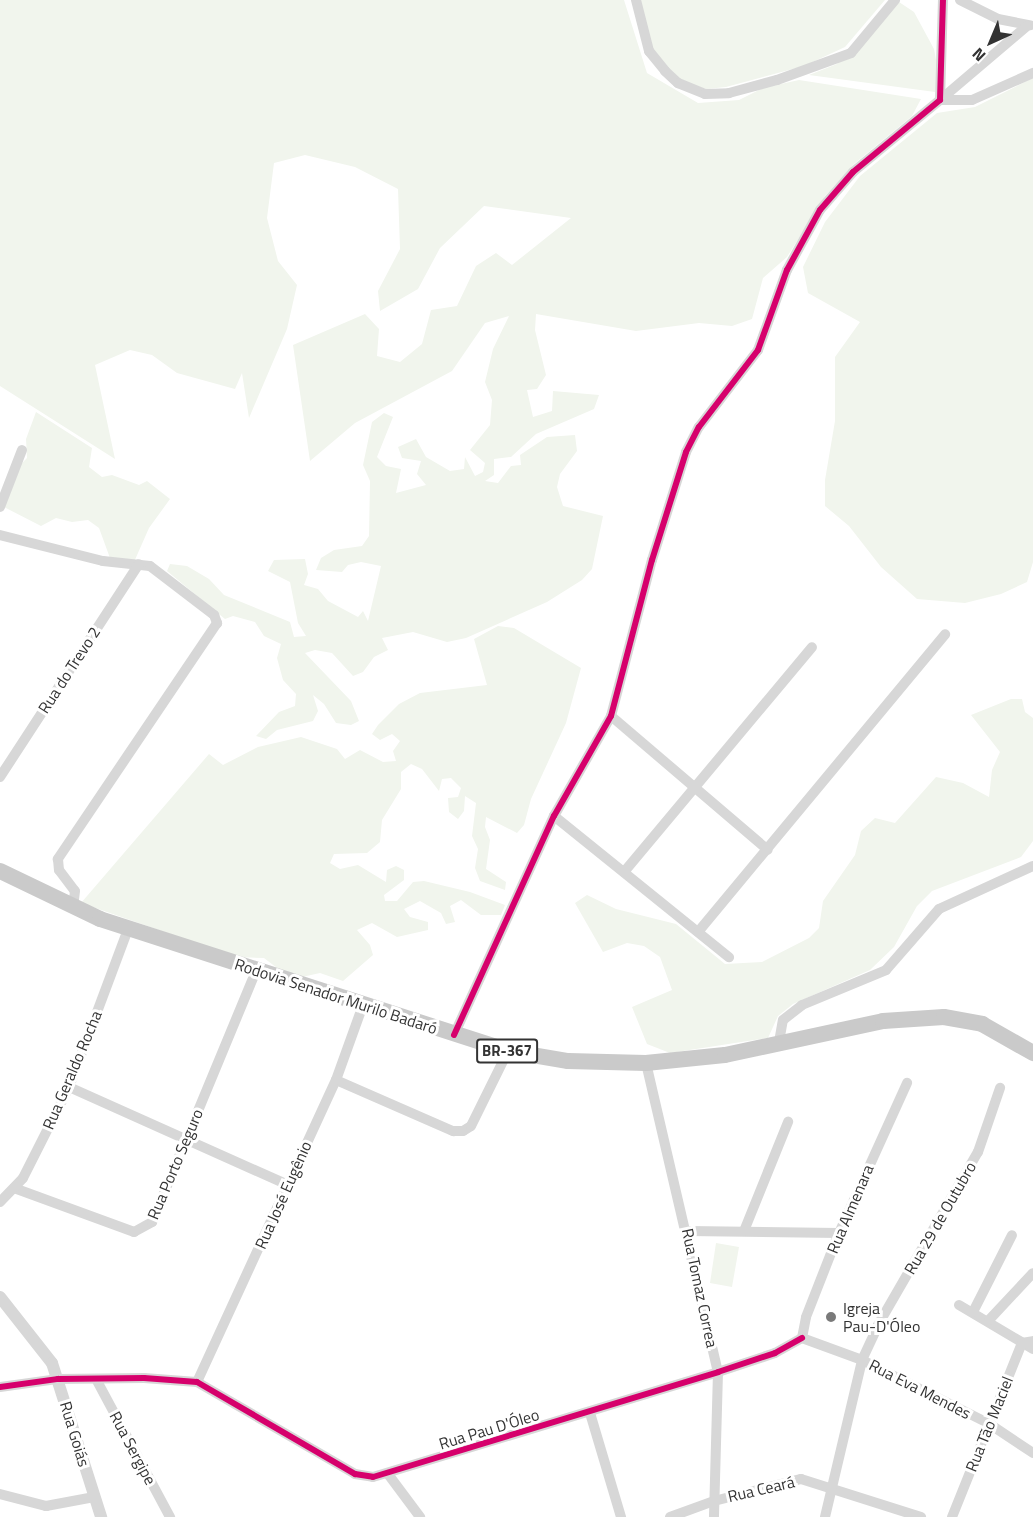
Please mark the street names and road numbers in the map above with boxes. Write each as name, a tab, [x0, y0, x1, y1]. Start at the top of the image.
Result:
street label: Rua do Trevo 2	[34, 623, 104, 717]
street label: Rodovia Senador Murilo Badaró	[232, 954, 440, 1038]
street label: Rua Geraldo Rocha	[38, 1008, 106, 1132]
road number: BR-367	[476, 1039, 538, 1063]
street label: Rua Porto Seguro	[143, 1106, 207, 1222]
street label: Rua José Eugênio	[251, 1138, 315, 1252]
street label: Rua 29 de Outubro	[900, 1158, 980, 1278]
street label: Rua Almenara	[823, 1162, 877, 1256]
street label: Rua Tomaz Correa	[678, 1227, 722, 1349]
street label: Rua Eva Mendes	[866, 1355, 974, 1423]
street label: Rua Tão Maciel	[961, 1374, 1017, 1474]
street label: Rua Goiás	[56, 1399, 94, 1469]
street label: Rua Pau D'Óleo	[437, 1405, 541, 1453]
street label: Rua Sergipe	[106, 1408, 160, 1488]
street label: Rua Ceará	[726, 1472, 796, 1506]

